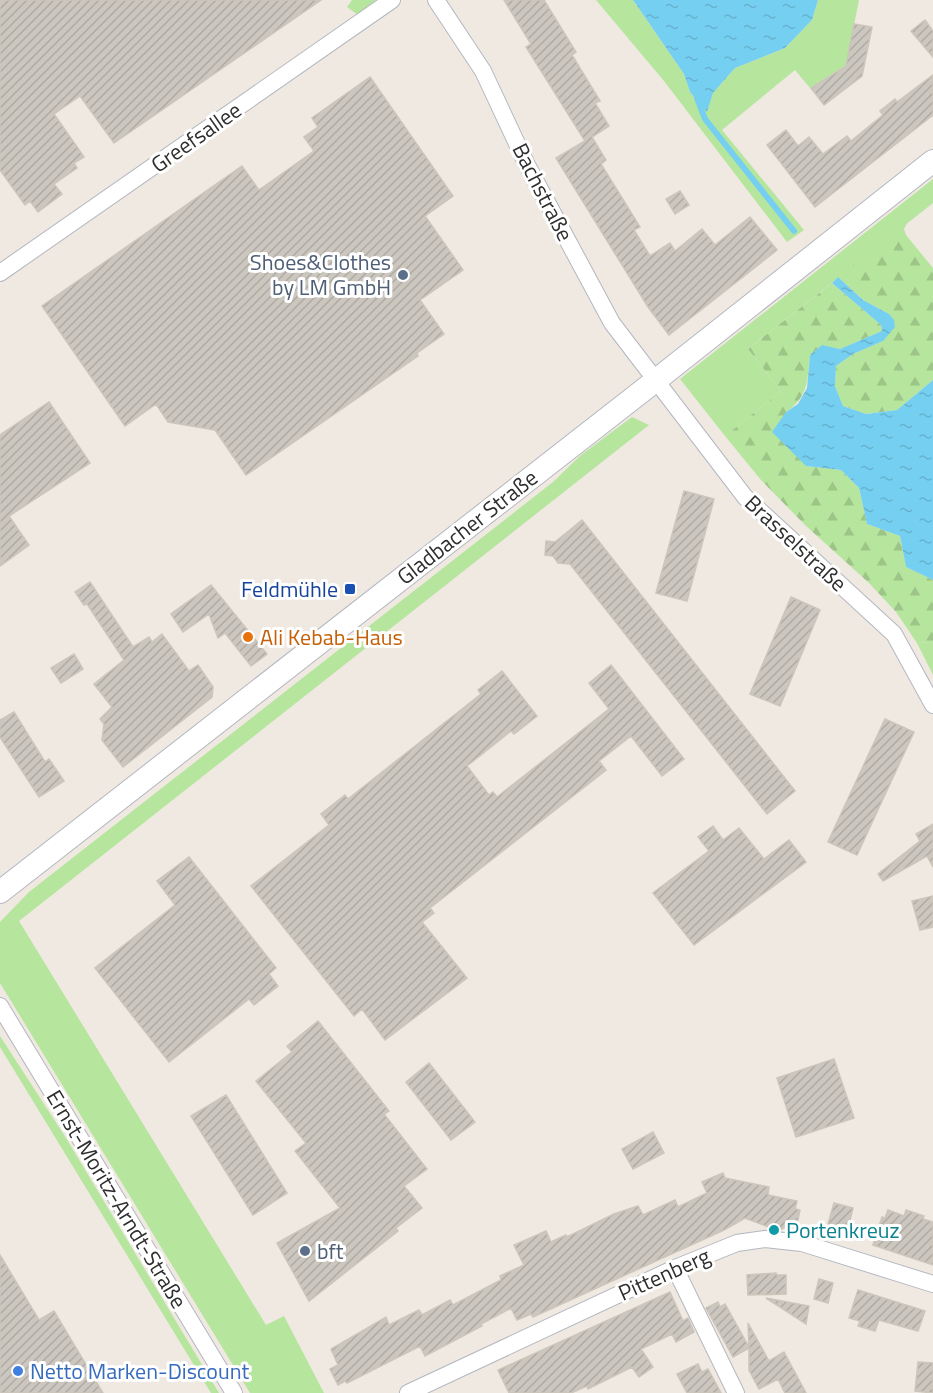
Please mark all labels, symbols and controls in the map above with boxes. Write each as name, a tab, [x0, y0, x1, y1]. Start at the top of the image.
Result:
street label: Greefsallee	[144, 93, 248, 181]
street label: Bachstraße	[504, 137, 582, 247]
place label: Shoes&Clothes by LM GmbH	[250, 245, 391, 304]
marker: Shoes&Clothes by LM GmbH	[396, 268, 410, 282]
street label: Gladbacher Straße	[389, 461, 545, 593]
street label: Brasselstraße	[737, 487, 855, 599]
place label: Feldmühle	[241, 572, 338, 606]
marker: Feldmühle	[343, 582, 357, 596]
place label: Ali Kebab-Haus	[260, 620, 403, 654]
marker: Ali Kebab-Haus	[241, 630, 255, 644]
street label: Ernst-Moritz-Arndt-Straße	[38, 1083, 196, 1315]
place label: Portenkreuz	[786, 1213, 900, 1247]
marker: Portenkreuz	[767, 1223, 781, 1237]
place label: bft	[317, 1234, 344, 1268]
street label: Pittenberg	[612, 1239, 716, 1309]
marker: bft	[298, 1244, 312, 1258]
place label: Netto Marken-Discount	[30, 1354, 249, 1388]
marker: Netto Marken-Discount	[11, 1364, 25, 1378]

